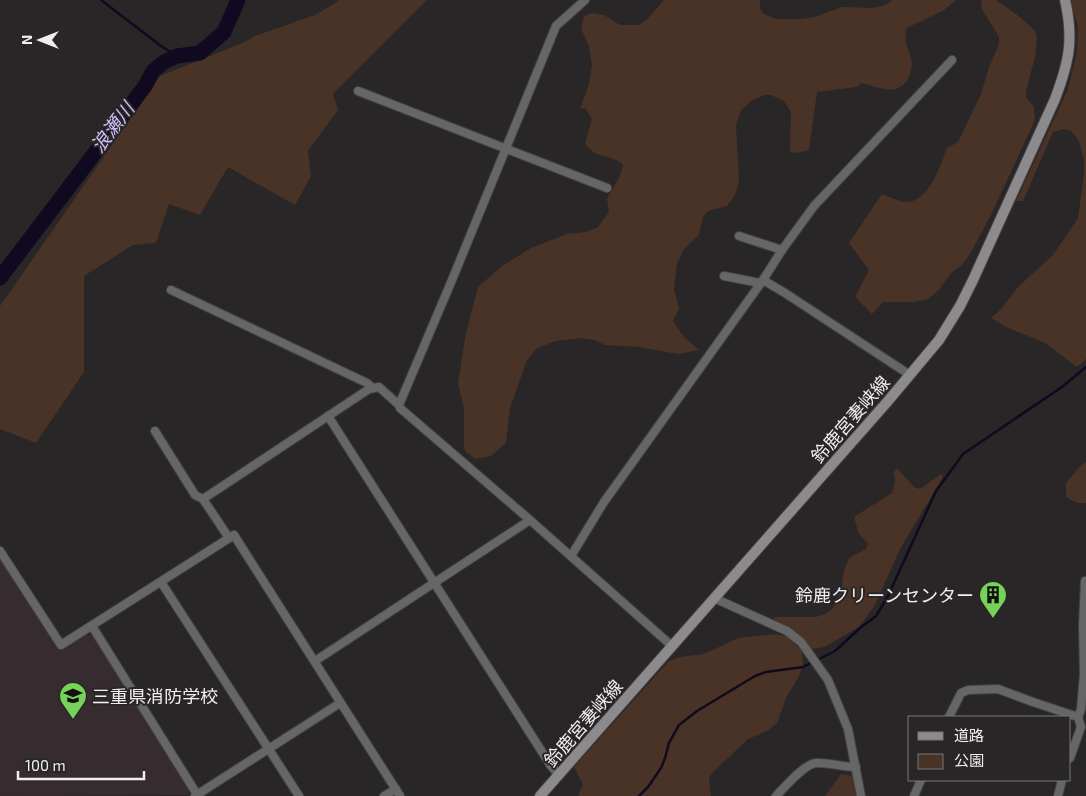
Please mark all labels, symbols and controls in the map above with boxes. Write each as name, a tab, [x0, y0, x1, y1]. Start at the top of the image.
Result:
north arrow	[15, 15, 65, 65]
text: N	[18, 35, 35, 45]
water label: 浪瀬川	[86, 96, 140, 157]
street label: 鈴鹿宮妻峡線	[806, 371, 894, 467]
building icon: 鈴鹿クリーンセンター	[978, 580, 1008, 619]
place label: 鈴鹿クリーンセンター	[795, 584, 974, 606]
street label: 鈴鹿宮妻峡線	[539, 675, 627, 771]
school or university icon: 三重県消防学校	[58, 681, 88, 720]
place label: 三重県消防学校	[92, 685, 218, 707]
legend	[908, 716, 1071, 781]
text: 道路	[954, 726, 984, 744]
scale bar	[18, 748, 144, 780]
text: 公園	[954, 751, 984, 769]
text: 100 m	[25, 756, 66, 774]

